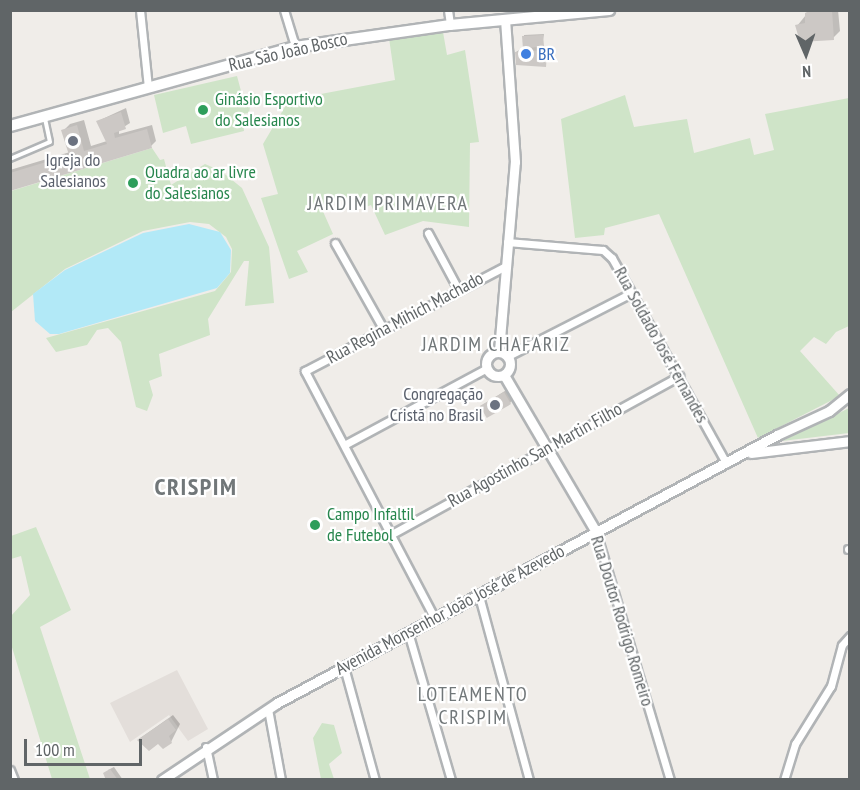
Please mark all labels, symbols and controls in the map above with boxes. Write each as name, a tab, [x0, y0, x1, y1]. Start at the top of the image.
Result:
north arrow	[776, 24, 836, 84]
street label: Rua São João Bosco	[227, 28, 349, 76]
place label: BR	[538, 43, 555, 65]
marker: BR	[519, 47, 533, 61]
text: N	[802, 62, 811, 82]
place label: Ginásio Esportivo do Salesianos	[215, 89, 323, 132]
marker: Ginásio Esportivo do Salesianos	[196, 103, 210, 117]
marker: Igreja do Salesianos	[66, 134, 80, 148]
place label: Igreja do Salesianos	[40, 150, 106, 192]
place label: Quadra ao ar livre do Salesianos	[145, 162, 256, 204]
marker: Quadra ao ar livre do Salesianos	[126, 176, 140, 190]
district label: JARDIM PRIMAVERA	[307, 191, 469, 215]
street label: Rua Soldado José Fernandes	[609, 263, 713, 427]
street label: Rua Regina Mihich Machado	[323, 268, 487, 368]
district label: JARDIM CHAFARIZ	[422, 332, 570, 356]
place label: Congregação Cristã no Brasil	[390, 384, 483, 426]
street label: Rua Agostinho San Martin Filho	[444, 398, 626, 512]
marker: Congregação Cristã no Brasil	[488, 398, 502, 412]
district label: CRISPIM	[155, 473, 237, 501]
place label: Campo Infaltil de Futebol	[327, 504, 415, 546]
marker: Campo Infaltil de Futebol	[308, 518, 322, 532]
street label: Rua Doutor Rodrigo Romeiro	[586, 533, 658, 709]
street label: Avenida Monsenhor João José de Azevedo	[331, 540, 569, 680]
district label: LOTEAMENTO CRISPIM	[418, 683, 528, 730]
scale bar	[27, 727, 146, 765]
text: 100 m	[35, 738, 75, 761]

